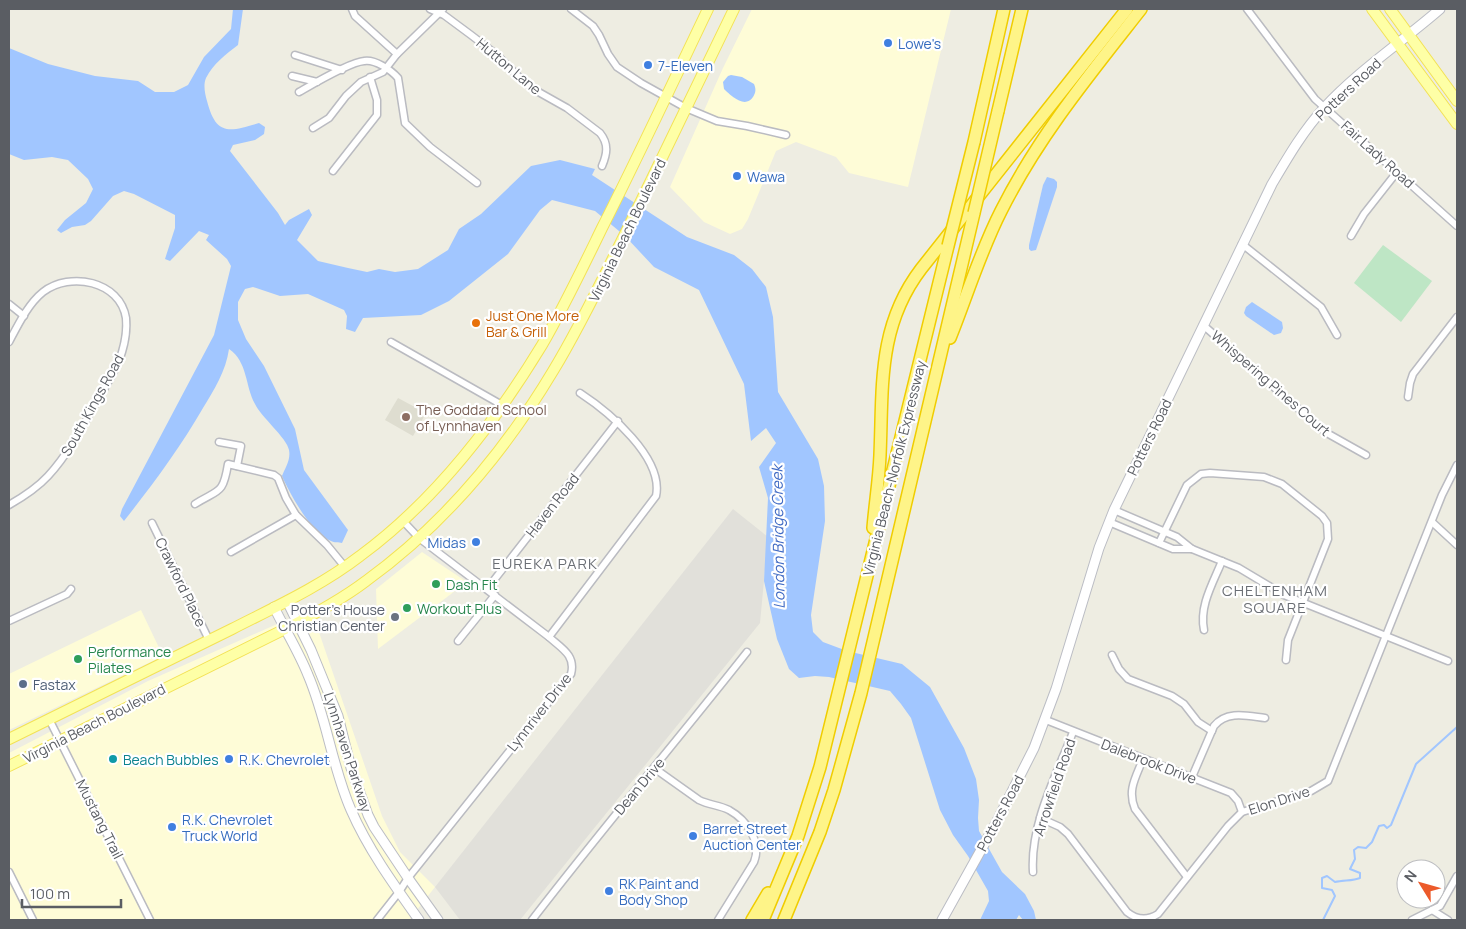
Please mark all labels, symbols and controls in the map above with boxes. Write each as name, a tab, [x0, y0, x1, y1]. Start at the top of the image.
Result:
street label: Hutton Lane	[473, 33, 545, 99]
place label: Lowe's	[898, 34, 941, 53]
marker: Lowe's	[882, 37, 894, 49]
street label: Potters Road	[1311, 54, 1385, 124]
place label: 7-Eleven	[658, 56, 713, 75]
marker: 7-Eleven	[642, 59, 654, 71]
street label: Fair Lady Road	[1337, 116, 1419, 192]
street label: Virginia Beach Boulevard	[584, 155, 670, 305]
place label: Wawa	[747, 167, 785, 186]
marker: Wawa	[731, 170, 743, 182]
place label: Just One More Bar & Grill	[486, 306, 579, 341]
marker: Just One More Bar & Grill	[470, 317, 482, 329]
street label: Whispering Pines Court	[1207, 326, 1335, 440]
street label: South Kings Road	[56, 351, 128, 459]
street label: Virginia Beach-Norfolk Expressway	[858, 358, 930, 578]
street label: Potters Road	[1122, 395, 1176, 479]
place label: The Goddard School of Lynnhaven	[416, 400, 547, 435]
marker: The Goddard School of Lynnhaven	[400, 411, 412, 423]
water label: London Bridge Creek	[766, 462, 790, 609]
street label: Haven Road	[521, 469, 583, 541]
place label: Midas	[428, 533, 466, 552]
street label: Crawford Place	[151, 534, 211, 630]
marker: Midas	[470, 536, 482, 548]
district label: EUREKA PARK	[492, 553, 598, 574]
place label: Dash Fit	[446, 575, 498, 594]
marker: Dash Fit	[430, 578, 442, 590]
district label: CHELTENHAM SQUARE	[1222, 580, 1328, 618]
place label: Workout Plus	[417, 599, 502, 618]
place label: Potter's House Christian Center	[278, 600, 385, 635]
marker: Workout Plus	[401, 602, 413, 614]
marker: Potter's House Christian Center	[389, 611, 401, 623]
place label: Performance Pilates	[88, 642, 171, 677]
marker: Performance Pilates	[72, 653, 84, 665]
street label: Lynnriver Drive	[502, 669, 576, 755]
place label: Fastax	[33, 675, 76, 694]
marker: Fastax	[17, 678, 29, 690]
street label: Virginia Beach Boulevard	[20, 679, 168, 767]
street label: Lynnhaven Parkway	[320, 690, 377, 815]
street label: Dalebrook Drive	[1099, 734, 1199, 788]
street label: Arrowfield Road	[1028, 736, 1080, 838]
place label: Beach Bubbles	[123, 750, 219, 769]
place label: R.K. Chevrolet	[239, 750, 330, 769]
marker: Beach Bubbles	[107, 753, 119, 765]
marker: R.K. Chevrolet	[223, 753, 235, 765]
street label: Dean Drive	[610, 753, 668, 819]
street label: Potters Road	[972, 772, 1028, 854]
street label: Mustang Trail	[72, 776, 128, 862]
street label: Elon Drive	[1246, 781, 1312, 819]
place label: R.K. Chevrolet Truck World	[182, 810, 273, 845]
place label: Barret Street Auction Center	[703, 819, 801, 854]
marker: R.K. Chevrolet Truck World	[166, 821, 178, 833]
marker: Barret Street Auction Center	[687, 830, 699, 842]
north arrow	[1396, 859, 1446, 909]
text: N	[1400, 866, 1421, 886]
place label: RK Paint and Body Shop	[619, 874, 699, 909]
scale bar	[22, 876, 121, 908]
text: 100 m	[30, 883, 70, 904]
marker: RK Paint and Body Shop	[603, 885, 615, 897]

